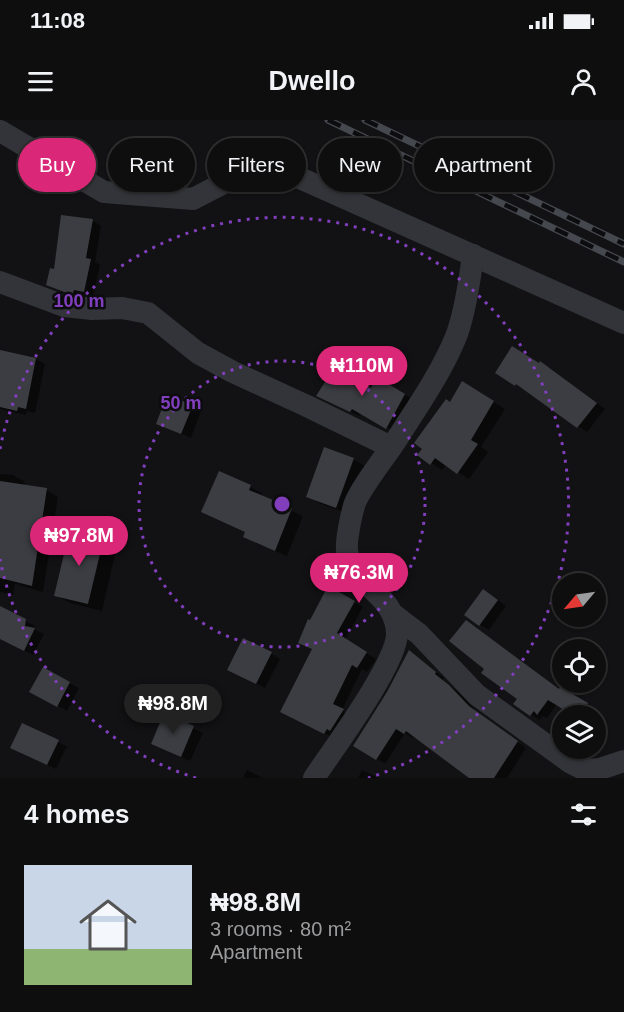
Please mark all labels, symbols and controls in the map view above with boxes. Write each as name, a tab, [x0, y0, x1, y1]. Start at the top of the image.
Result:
text: 11:08	[30, 8, 85, 33]
icon: menu	[24, 65, 57, 98]
icon: person	[567, 65, 600, 98]
text: Dwello	[268, 66, 356, 96]
chip: Buy	[18, 138, 96, 192]
chip: Rent	[108, 138, 195, 192]
chip: Filters	[207, 138, 306, 192]
chip: New	[318, 138, 402, 192]
chip: Apartment	[414, 138, 553, 192]
text: 100 m	[53, 291, 105, 311]
pin: ₦110M	[320, 346, 404, 397]
text: ₦110M	[330, 354, 394, 376]
text: 50 m	[160, 393, 202, 413]
centre of rings	[272, 494, 292, 514]
pin: ₦97.8M	[30, 516, 128, 567]
text: ₦97.8M	[44, 524, 114, 546]
pin: ₦76.3M	[310, 553, 408, 604]
text: ₦76.3M	[324, 561, 394, 583]
north arrow	[552, 573, 606, 627]
map controls	[552, 573, 606, 759]
button: locate	[552, 639, 606, 693]
pin: ₦98.8M	[124, 684, 222, 735]
text: ₦98.8M	[138, 692, 208, 714]
button: layers	[552, 705, 606, 759]
icon: filters	[567, 798, 600, 831]
text: 4 homes	[24, 799, 130, 829]
text: ₦98.8M	[210, 887, 301, 917]
icon: home	[72, 889, 144, 961]
text: 3 rooms · 80 m²	[210, 918, 351, 940]
text: Apartment	[210, 941, 302, 963]

